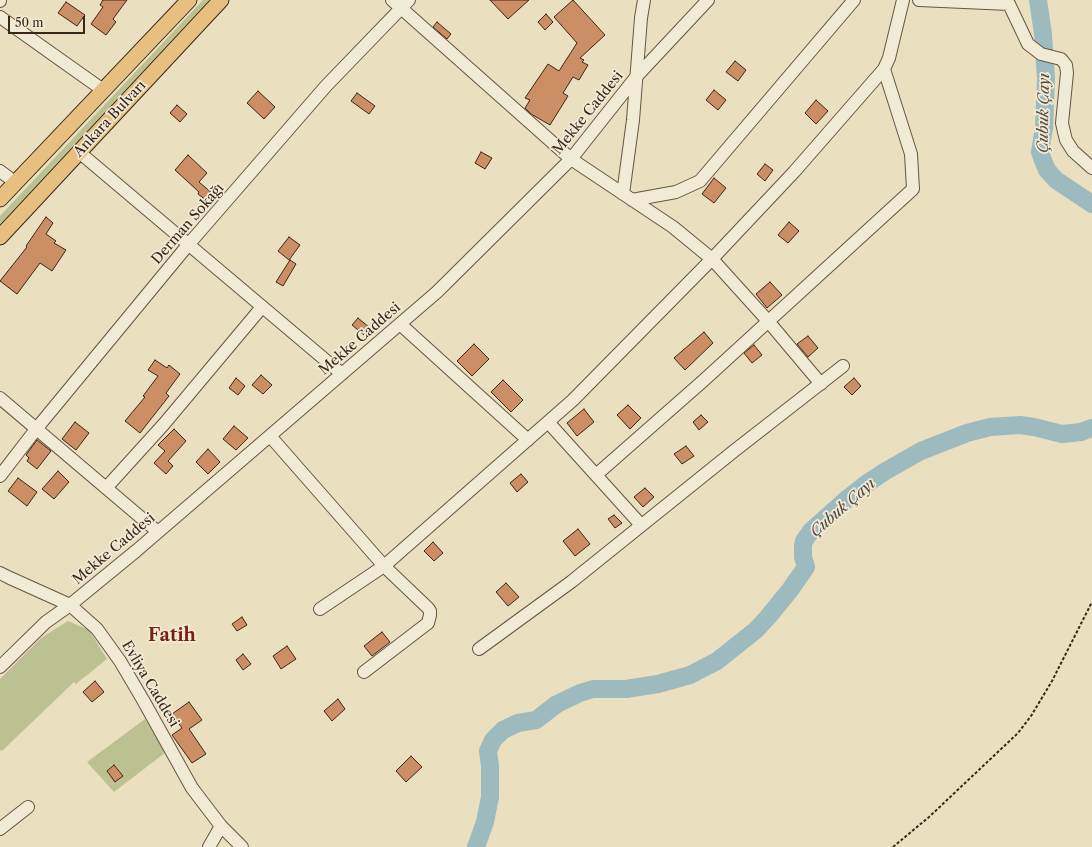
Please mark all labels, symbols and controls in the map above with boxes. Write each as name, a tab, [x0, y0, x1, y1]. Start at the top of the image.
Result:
scale bar	[10, 8, 87, 34]
text: 50 m	[15, 15, 44, 30]
street label: Mekke Caddesi	[549, 68, 627, 158]
water label: Çubuk Çayı	[1034, 73, 1054, 153]
street label: Ankara Bulvarı	[70, 77, 150, 161]
street label: Derman Sokağı	[148, 180, 228, 268]
street label: Mekke Caddesi	[316, 299, 404, 379]
water label: Çubuk Çayı	[807, 475, 879, 541]
street label: Mekke Caddesi	[69, 510, 159, 588]
district label: Fatih	[148, 625, 196, 647]
street label: Evliya Caddesi	[118, 638, 182, 730]

